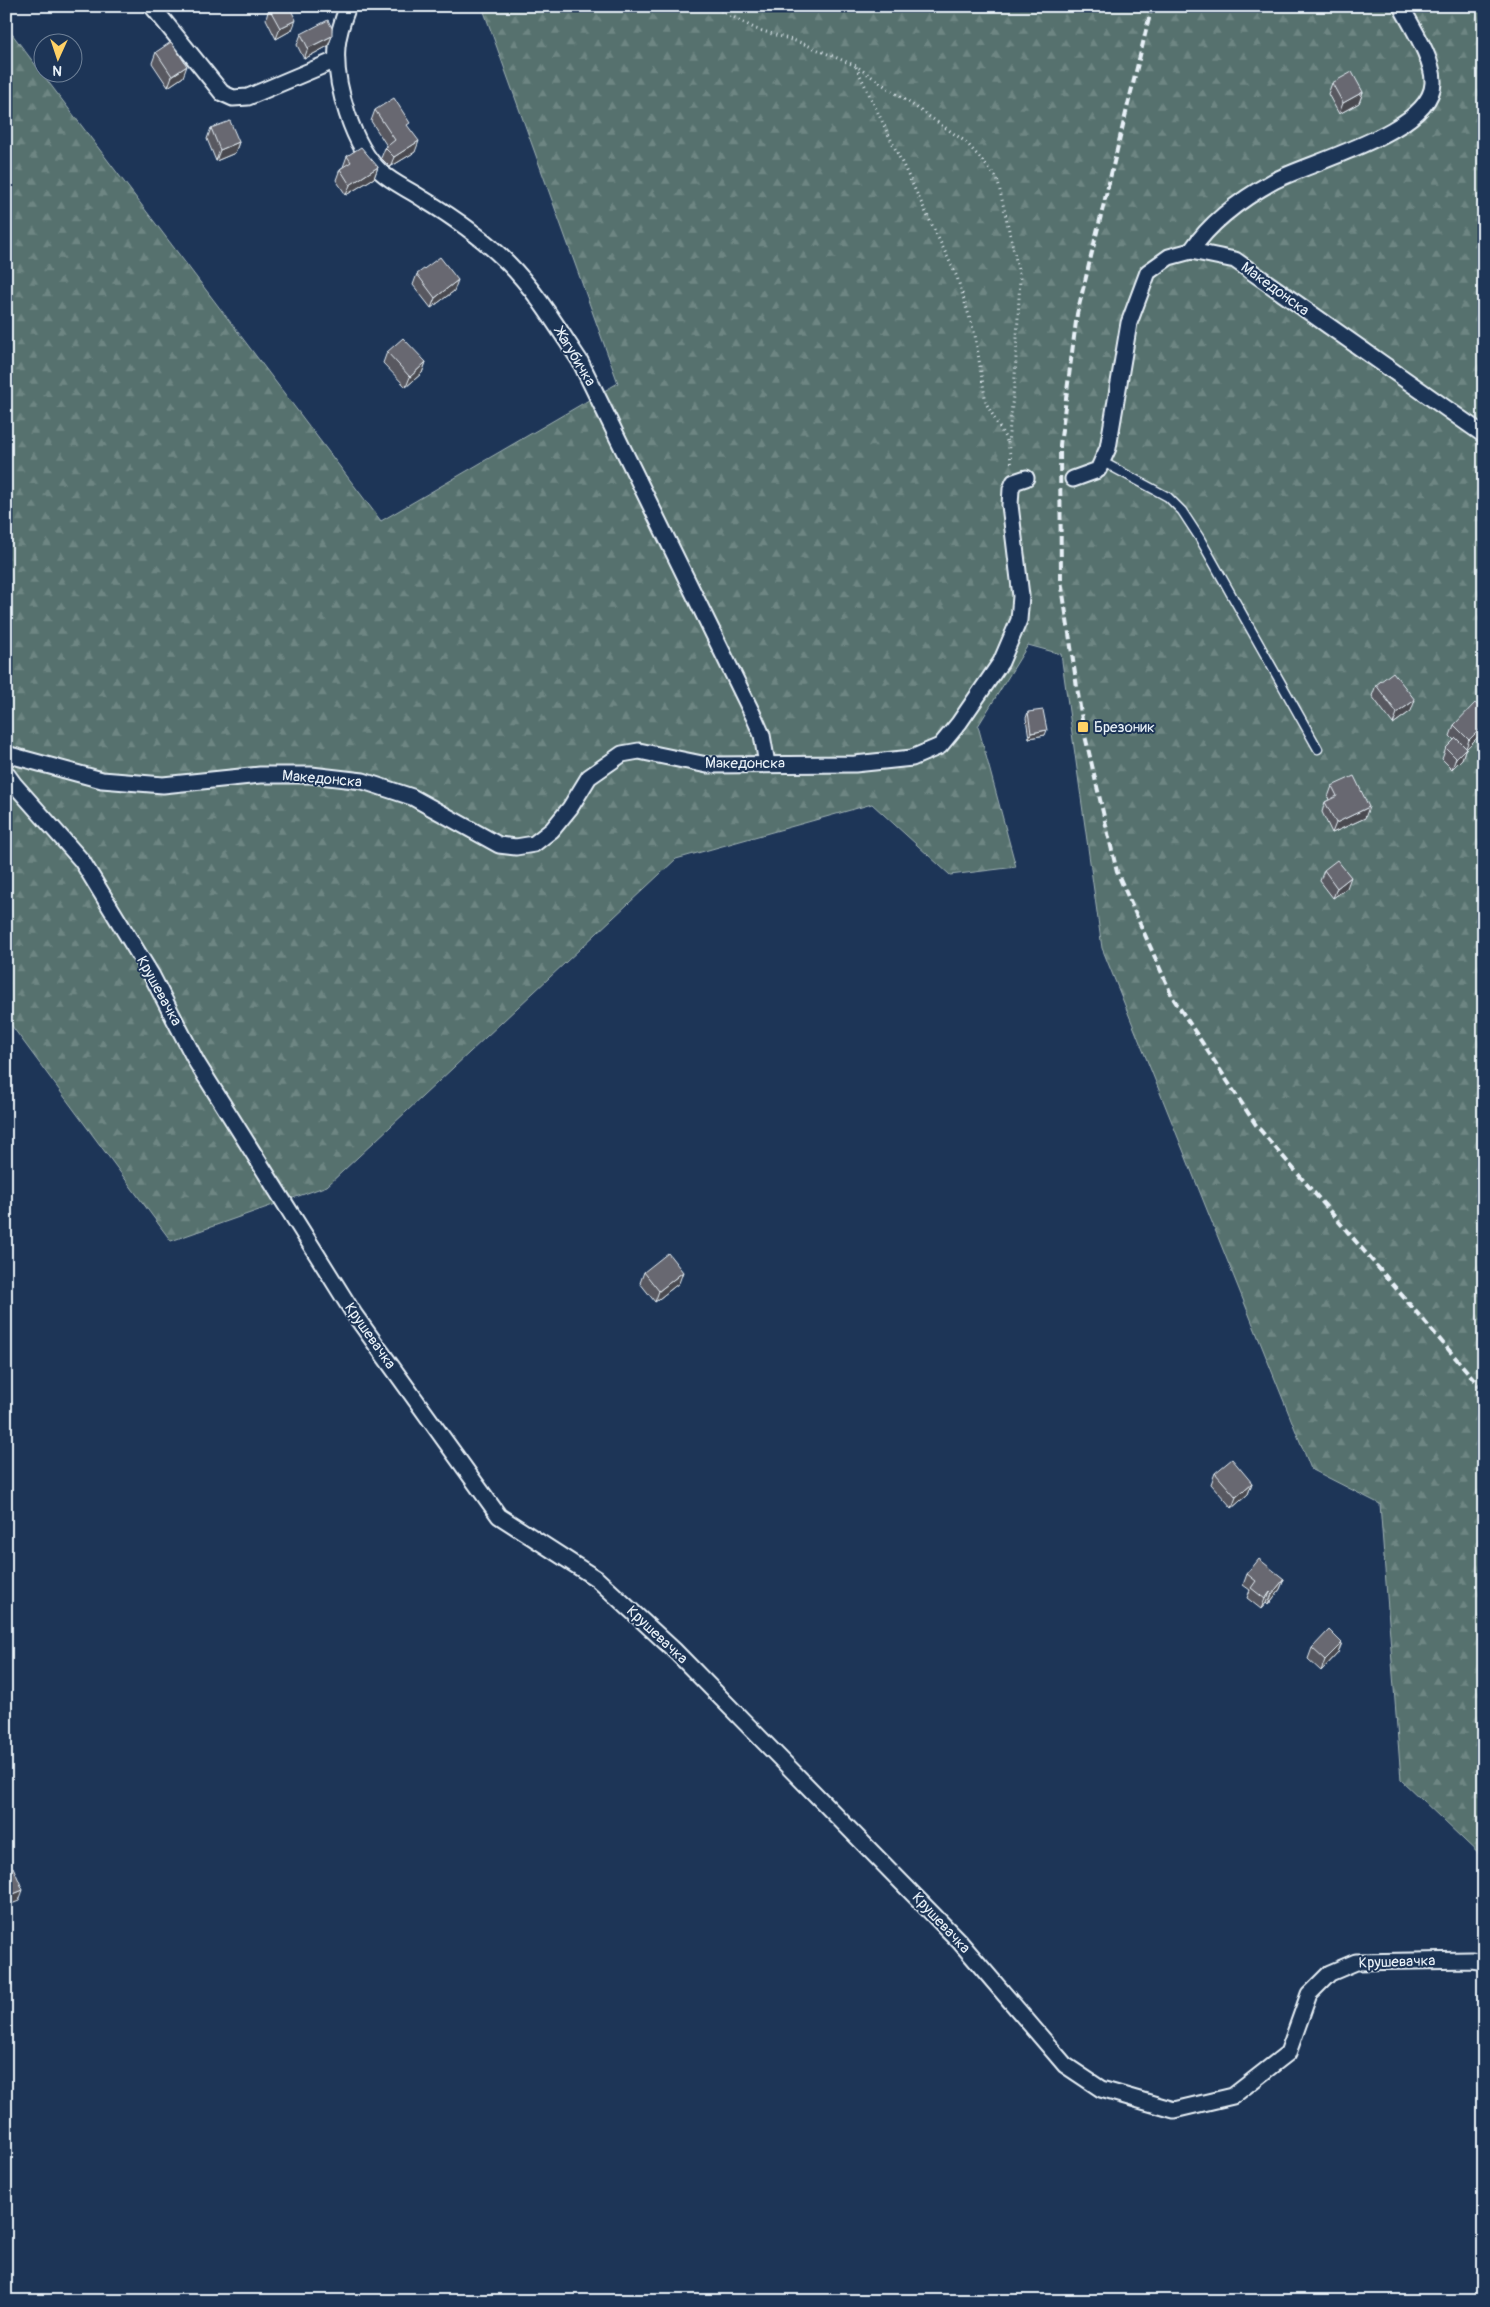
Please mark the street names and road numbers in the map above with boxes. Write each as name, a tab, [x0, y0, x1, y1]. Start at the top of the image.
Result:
street label: Македонска	[1237, 258, 1313, 320]
street label: Жагубичка	[549, 323, 600, 390]
street label: Македонска	[705, 754, 785, 773]
street label: Македонска	[281, 766, 363, 792]
street label: Крушевачка	[132, 953, 186, 1029]
street label: Крушевачка	[340, 1299, 400, 1373]
street label: Крушевачка	[622, 1602, 692, 1668]
street label: Крушевачка	[908, 1888, 974, 1958]
street label: Крушевачка	[1358, 1951, 1436, 1973]

